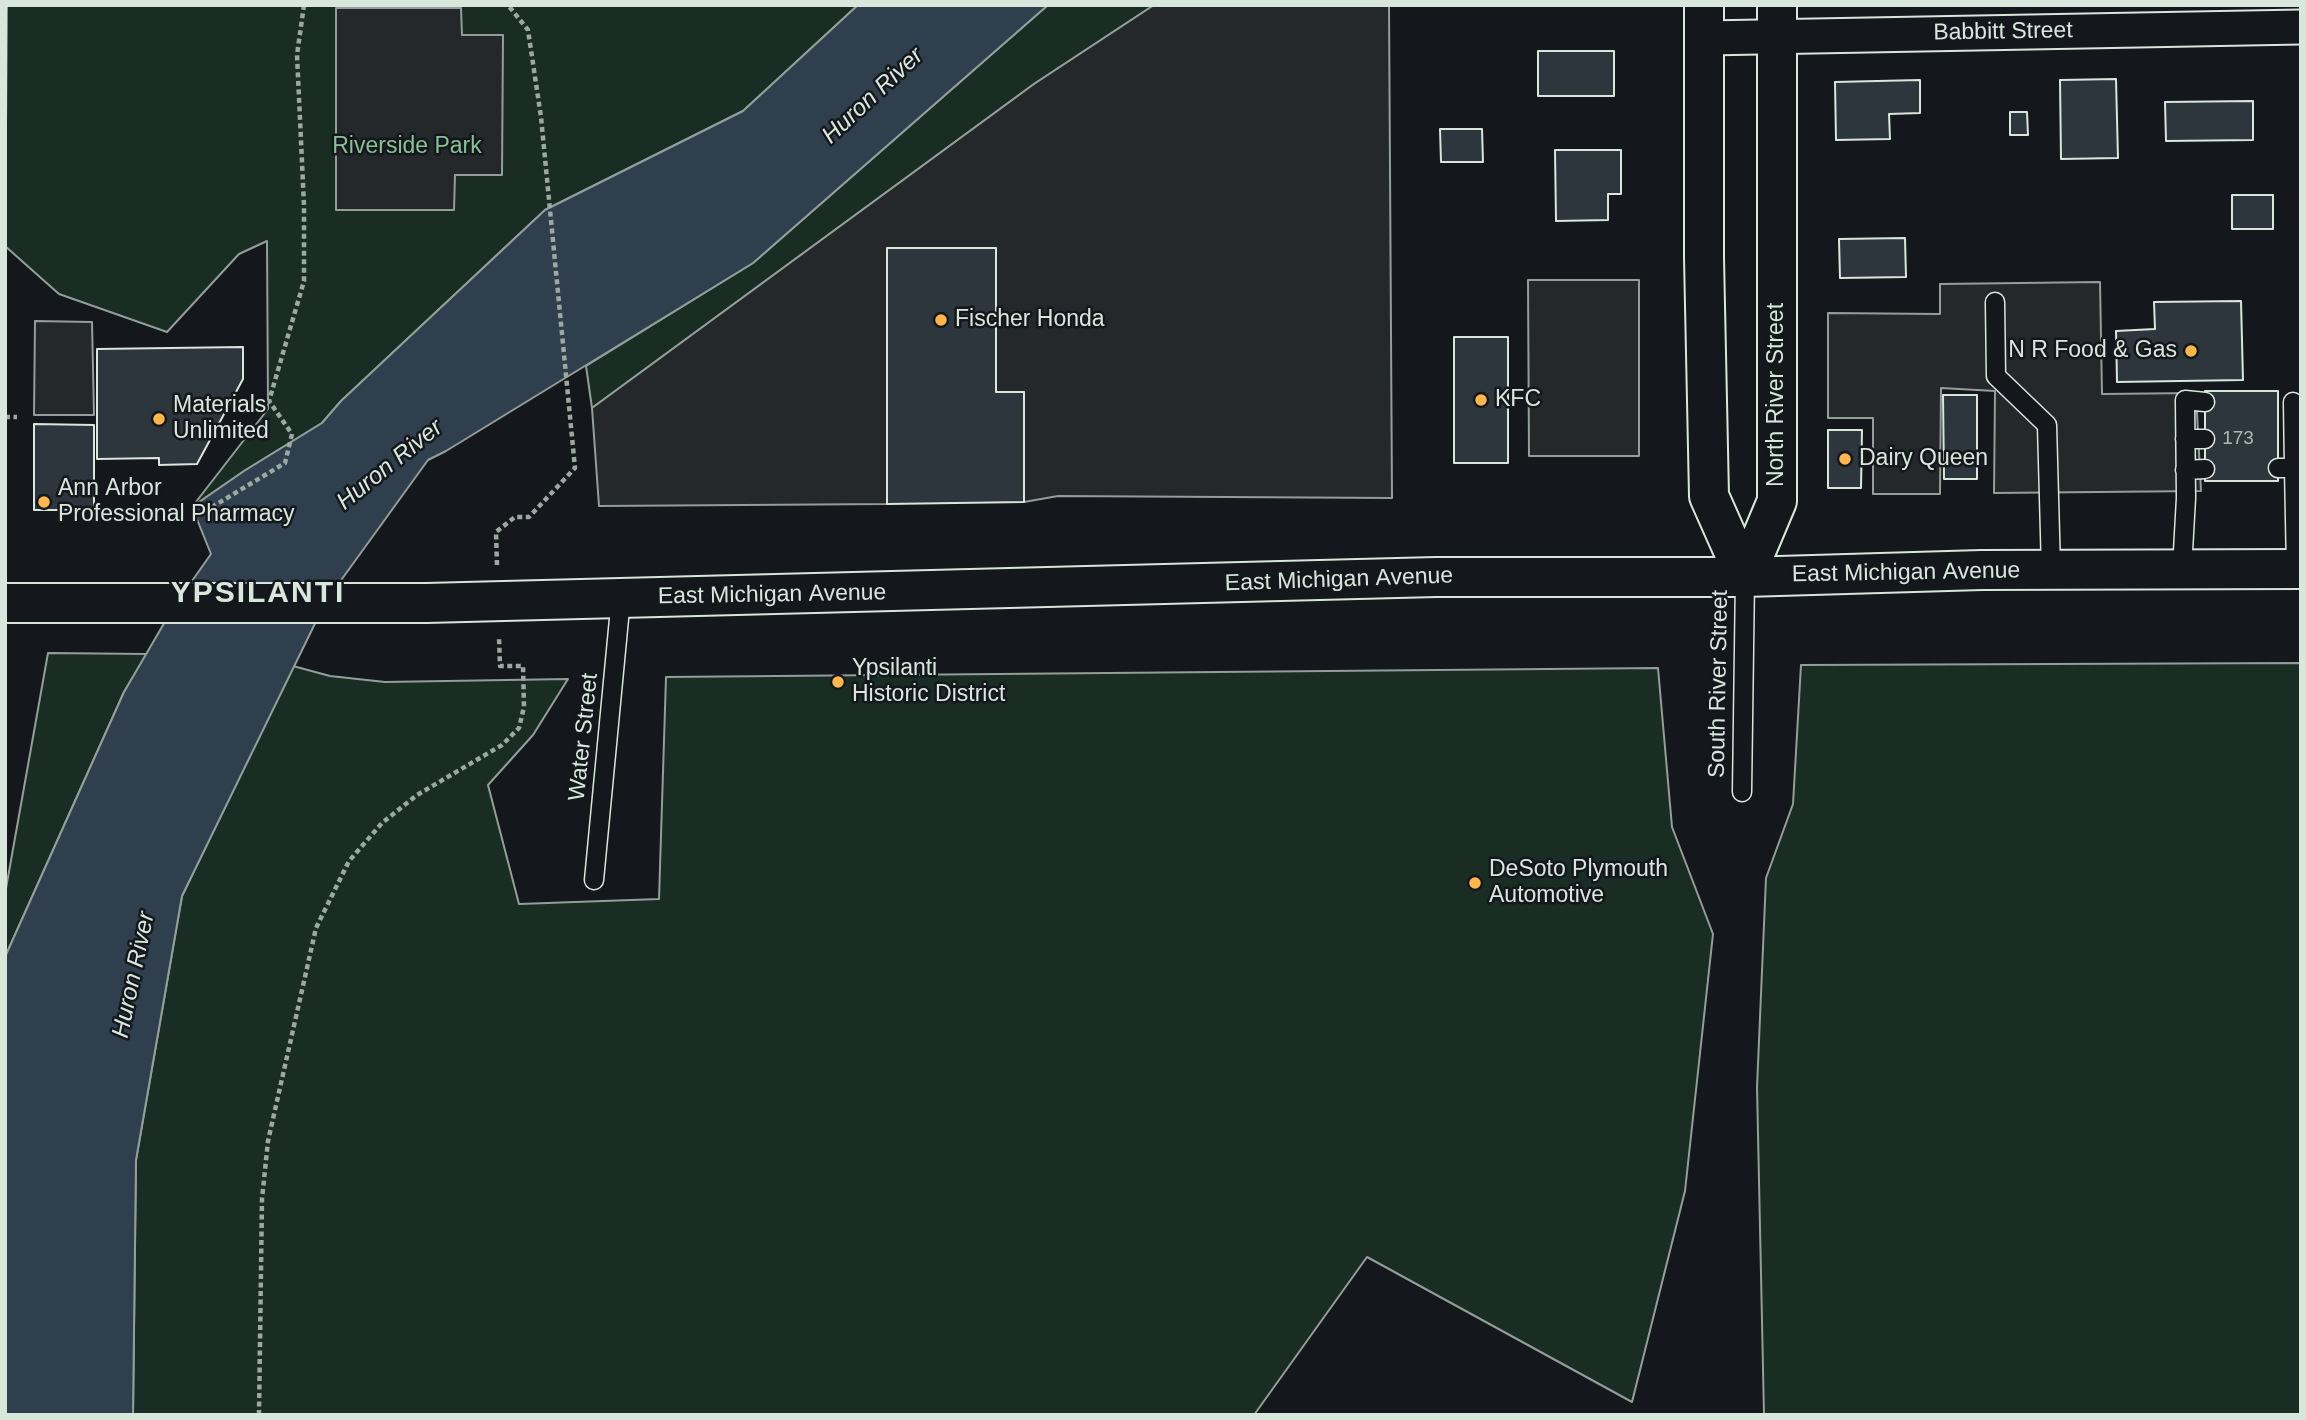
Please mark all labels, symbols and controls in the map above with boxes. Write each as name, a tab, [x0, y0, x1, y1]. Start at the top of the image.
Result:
street label: Babbitt Street	[1933, 17, 2073, 47]
water label: Huron River	[816, 42, 930, 150]
park label: Riverside Park	[332, 133, 482, 161]
street label: North River Street	[1763, 303, 1791, 487]
place label: Fischer Honda	[955, 306, 1105, 334]
marker: Fischer Honda	[933, 312, 949, 328]
place label: N R Food & Gas	[2008, 337, 2177, 365]
marker: N R Food & Gas	[2183, 343, 2199, 359]
place label: KFC	[1495, 386, 1541, 414]
place label: Materials Unlimited	[173, 392, 269, 446]
marker: KFC	[1473, 392, 1489, 408]
marker: Materials Unlimited	[151, 411, 167, 427]
water label: Huron River	[331, 414, 449, 516]
house number: 173	[2222, 428, 2254, 450]
place label: Dairy Queen	[1859, 445, 1988, 473]
marker: Dairy Queen	[1837, 451, 1853, 467]
place label: Ann Arbor Professional Pharmacy	[58, 475, 294, 529]
marker: Ann Arbor Professional Pharmacy	[36, 494, 52, 510]
street label: East Michigan Avenue	[1792, 557, 2020, 589]
street label: East Michigan Avenue	[1224, 562, 1454, 598]
district label: YPSILANTI	[172, 576, 344, 612]
street label: East Michigan Avenue	[658, 579, 886, 611]
street label: South River Street	[1704, 590, 1734, 778]
place label: Ypsilanti Historic District	[852, 655, 1005, 709]
street label: Water Street	[564, 672, 604, 802]
marker: Ypsilanti Historic District	[830, 674, 846, 690]
place label: DeSoto Plymouth Automotive	[1489, 856, 1668, 910]
marker: DeSoto Plymouth Automotive	[1467, 875, 1483, 891]
water label: Huron River	[107, 909, 161, 1041]

